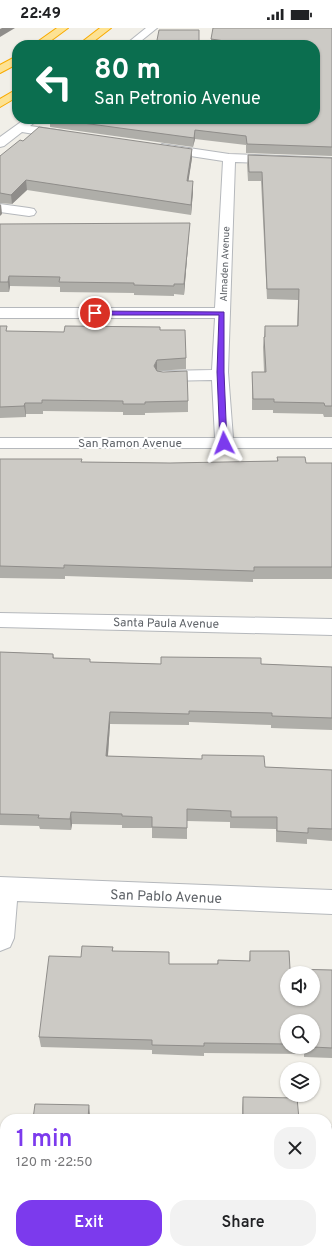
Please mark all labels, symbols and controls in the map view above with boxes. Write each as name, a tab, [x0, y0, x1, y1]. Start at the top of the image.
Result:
text: 22:49	[20, 5, 61, 24]
text: 80 m	[94, 53, 161, 89]
icon: left	[28, 56, 80, 108]
text: San Petronio Avenue	[94, 88, 261, 111]
street label: Almaden Avenue	[218, 226, 233, 302]
pin	[78, 296, 112, 330]
icon: arrive	[84, 302, 106, 324]
position arrow	[203, 422, 245, 464]
street label: San Ramon Avenue	[78, 436, 182, 452]
street label: Santa Paula Avenue	[113, 615, 219, 633]
street label: San Pablo Avenue	[110, 887, 222, 908]
map controls	[280, 966, 320, 1102]
button: sound	[280, 966, 320, 1006]
button: search	[280, 1014, 320, 1054]
button: layers	[280, 1062, 320, 1102]
text: 1 min	[16, 1125, 73, 1155]
button: close	[274, 1127, 316, 1169]
text: 120 m · 22:50	[16, 1155, 93, 1171]
button: Exit	[16, 1200, 162, 1246]
button: Share	[170, 1200, 316, 1246]

